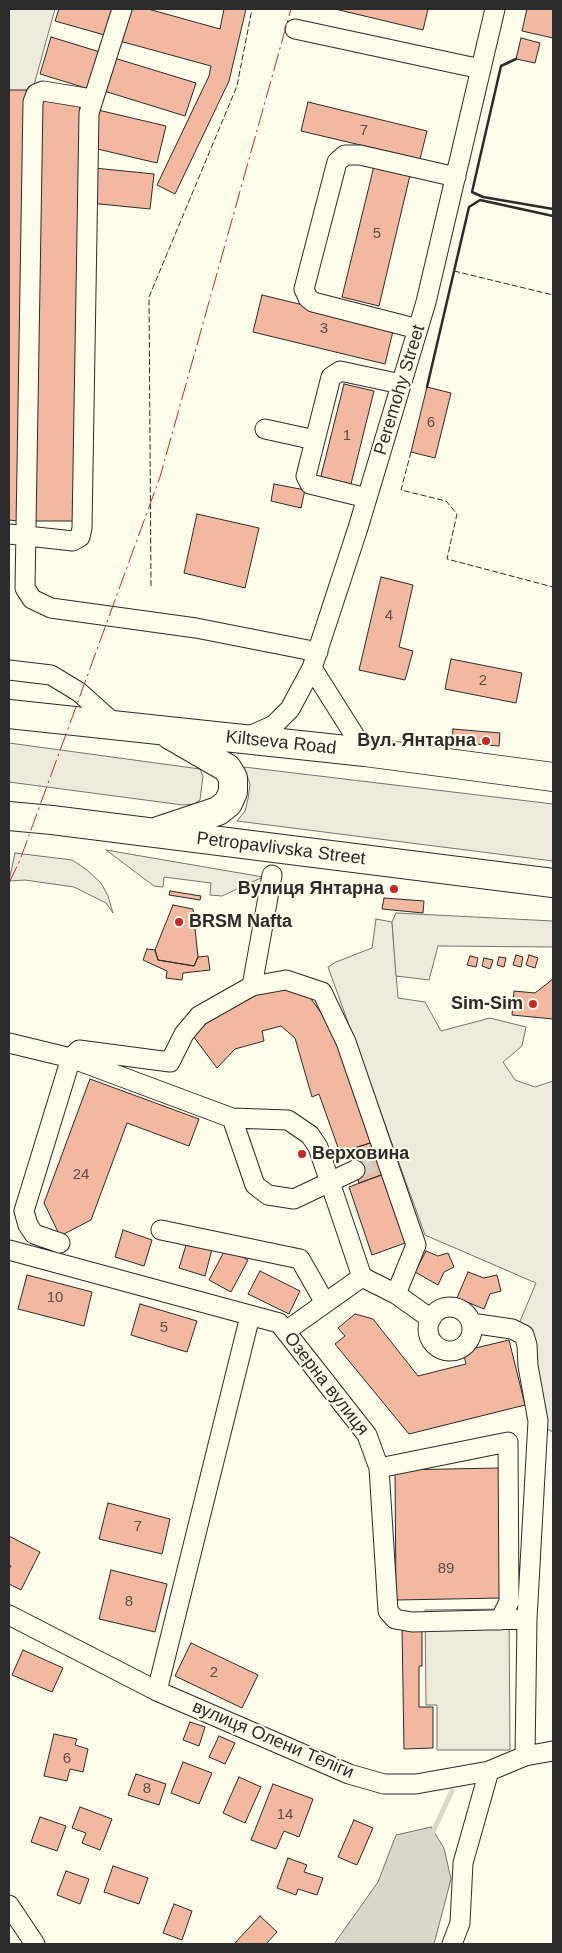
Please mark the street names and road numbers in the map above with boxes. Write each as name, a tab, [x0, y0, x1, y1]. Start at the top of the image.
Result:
street label: Peremohy Street	[370, 322, 430, 458]
street label: Kiltseva Road	[225, 726, 337, 760]
street label: Petropavlivska Street	[195, 828, 367, 870]
street label: Озерна вулиця	[279, 1328, 373, 1440]
street label: вулиця Олени Теліги	[189, 1696, 357, 1784]

